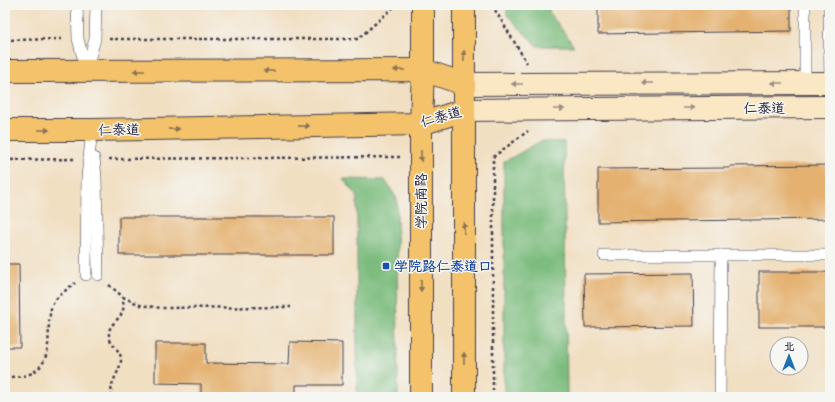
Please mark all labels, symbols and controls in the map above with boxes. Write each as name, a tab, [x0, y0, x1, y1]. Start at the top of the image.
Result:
one-way arrow	[461, 49, 467, 62]
one-way arrow	[392, 67, 405, 73]
one-way arrow	[132, 68, 145, 74]
one-way arrow	[262, 68, 275, 74]
one-way arrow	[640, 80, 653, 86]
one-way arrow	[770, 80, 783, 86]
one-way arrow	[510, 81, 523, 87]
street label: 仁泰道	[743, 96, 785, 121]
street label: 仁泰道	[417, 99, 465, 135]
one-way arrow	[683, 105, 696, 111]
one-way arrow	[553, 106, 566, 112]
street label: 仁泰道	[98, 117, 140, 143]
one-way arrow	[298, 123, 311, 129]
one-way arrow	[168, 125, 180, 132]
one-way arrow	[38, 127, 51, 133]
one-way arrow	[418, 150, 424, 163]
street label: 学院南路	[409, 173, 434, 229]
one-way arrow	[461, 221, 467, 234]
place label: 学院路仁泰道口	[394, 254, 492, 279]
marker: 学院路仁泰道口	[381, 261, 391, 271]
one-way arrow	[418, 280, 424, 293]
north arrow	[769, 336, 809, 376]
text: 北	[784, 337, 795, 356]
one-way arrow	[461, 351, 467, 364]

